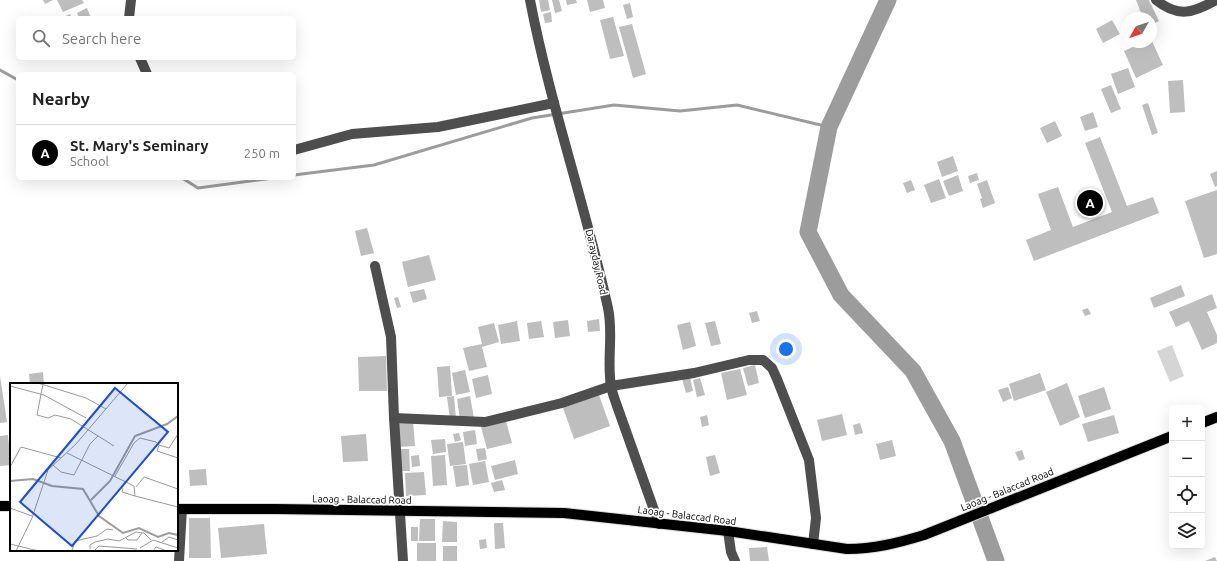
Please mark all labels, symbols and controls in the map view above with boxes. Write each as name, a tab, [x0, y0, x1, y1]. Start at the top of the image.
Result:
north arrow	[1121, 12, 1157, 48]
search box	[16, 16, 296, 60]
icon: search	[30, 27, 52, 49]
text: Search here	[62, 30, 141, 47]
text: Nearby	[32, 89, 90, 108]
text: St. Mary's Seminary	[70, 137, 209, 154]
text: A	[40, 146, 50, 160]
text: 250 m	[244, 146, 280, 160]
text: School	[70, 154, 109, 168]
pin: A	[1077, 188, 1103, 218]
street label: Darayday Road	[584, 228, 609, 296]
your location	[776, 339, 796, 359]
inset map	[10, 383, 178, 551]
map controls	[1169, 405, 1205, 549]
button: +	[1169, 405, 1205, 441]
button: −	[1169, 441, 1205, 477]
street label: Laoag - Balaccad Road	[959, 466, 1055, 513]
button: locate	[1169, 477, 1205, 513]
street label: Laoag - Balaccad Road	[312, 493, 412, 506]
street label: Laoag - Balaccad Road	[637, 504, 737, 527]
button: layers	[1169, 513, 1205, 549]

